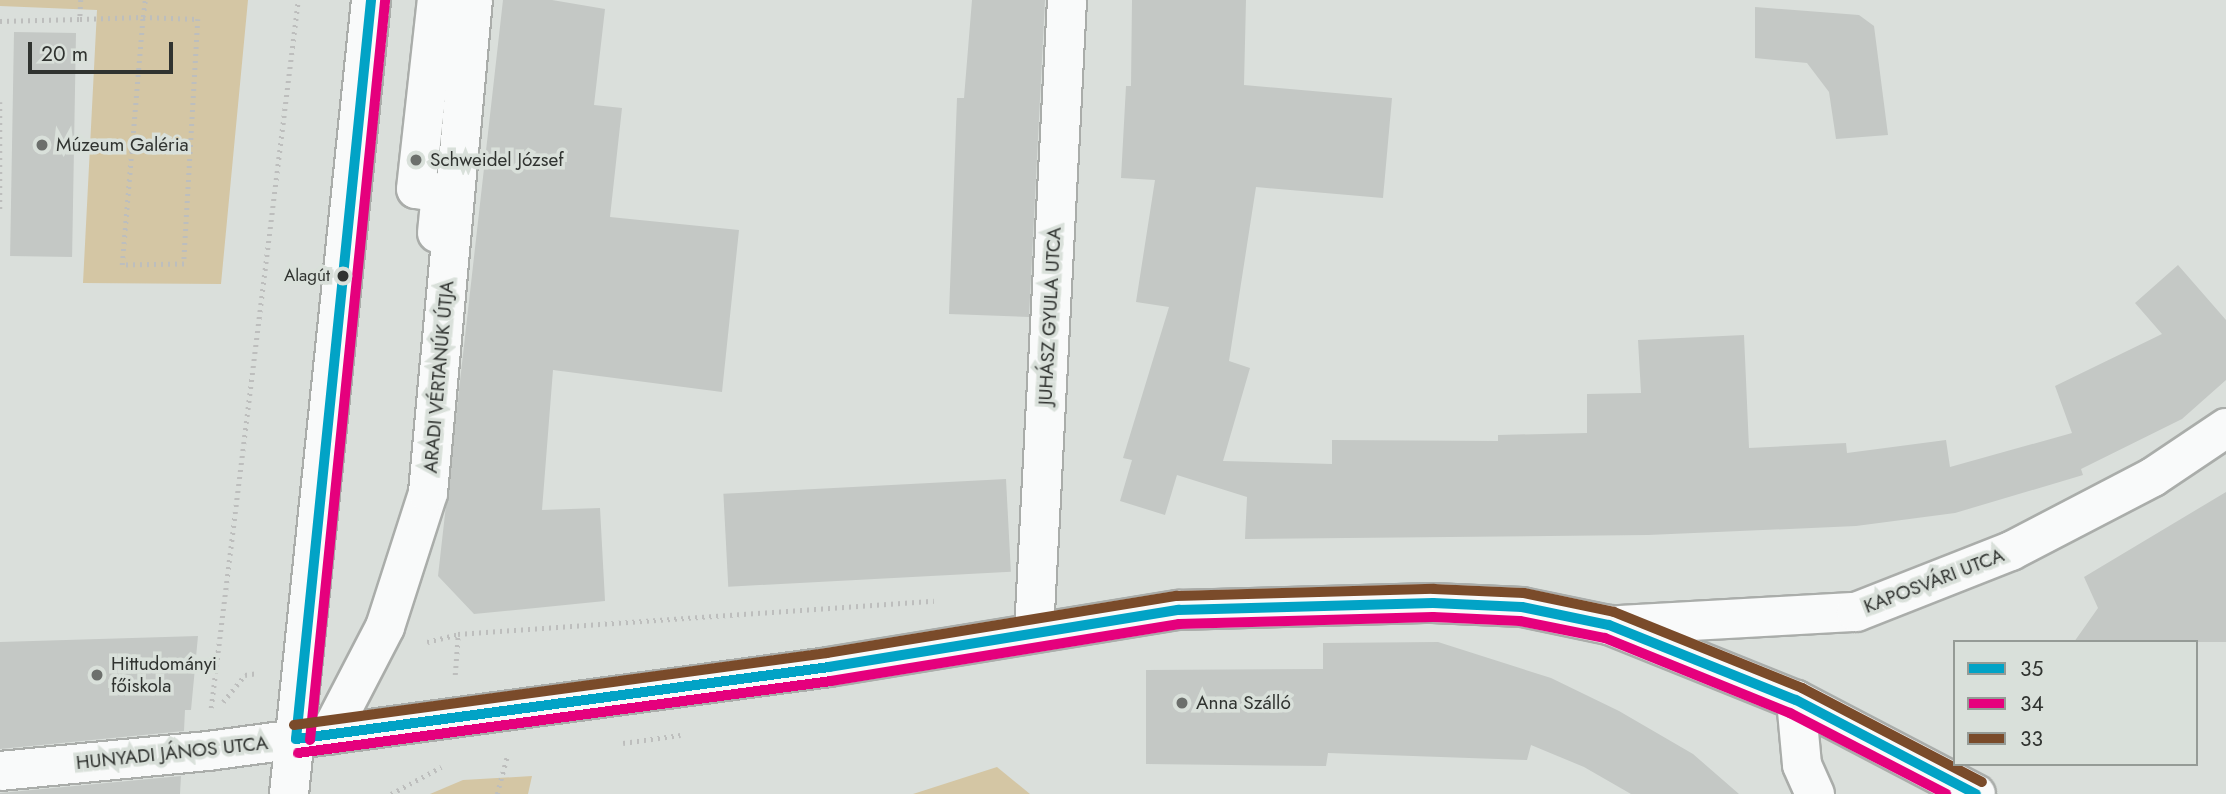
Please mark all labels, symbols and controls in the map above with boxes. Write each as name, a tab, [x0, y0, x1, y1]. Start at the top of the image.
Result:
scale bar	[32, 28, 177, 72]
text: 20 m	[41, 39, 88, 69]
place label: Múzeum Galéria	[56, 134, 189, 156]
marker: Múzeum Galéria	[34, 137, 50, 153]
place label: Schweidel József	[430, 149, 564, 171]
marker: Schweidel József	[408, 152, 424, 168]
street label: JUHÁSZ GYULA UTCA	[1034, 226, 1066, 406]
place label: Alagút	[284, 266, 330, 286]
marker: Alagút	[336, 269, 350, 283]
street label: ARADI VÉRTANÚK ÚTJA	[419, 280, 459, 474]
street label: KAPOSVÁRI UTCA	[1861, 544, 2007, 618]
legend	[1953, 640, 2198, 766]
place label: Hittudományi főiskola	[111, 653, 217, 697]
text: 35	[2020, 654, 2043, 684]
marker: Hittudományi főiskola	[89, 667, 105, 683]
text: 34	[2020, 689, 2044, 719]
place label: Anna Szálló	[1196, 692, 1291, 714]
marker: Anna Szálló	[1174, 695, 1190, 711]
text: 33	[2020, 724, 2043, 754]
street label: HUNYADI JÁNOS UTCA	[75, 732, 269, 774]

